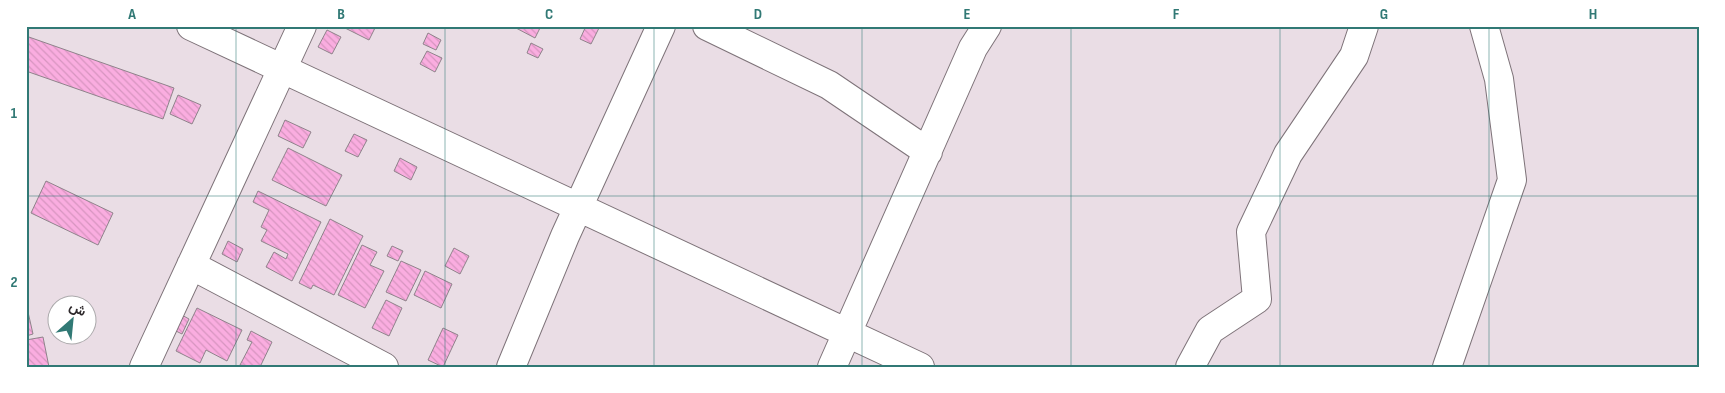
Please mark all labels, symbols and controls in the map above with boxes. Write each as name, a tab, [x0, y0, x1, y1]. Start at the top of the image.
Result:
text: A	[127, 5, 136, 24]
text: B	[337, 5, 345, 24]
text: C	[545, 5, 553, 24]
text: D	[754, 5, 762, 24]
text: E	[964, 5, 971, 24]
text: F	[1173, 5, 1180, 24]
text: G	[1380, 5, 1388, 24]
text: H	[1589, 5, 1597, 24]
text: 1	[11, 104, 18, 123]
text: 2	[10, 273, 18, 292]
north arrow	[48, 296, 98, 346]
text: ش	[66, 297, 89, 320]

